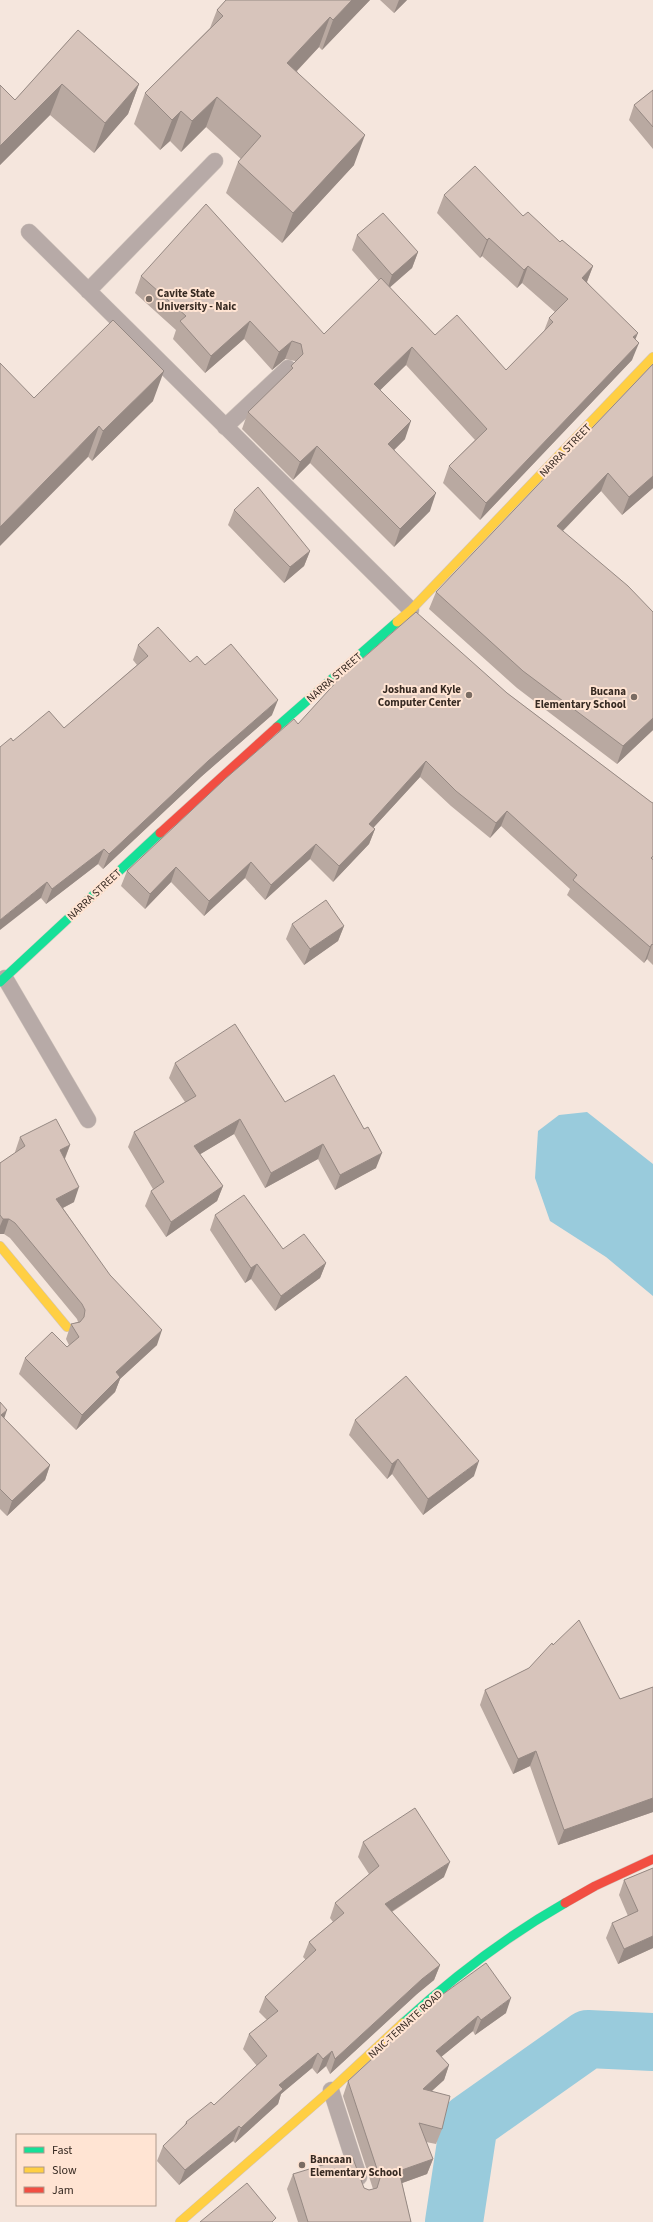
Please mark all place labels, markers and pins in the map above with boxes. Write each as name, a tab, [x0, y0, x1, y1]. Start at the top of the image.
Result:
place label: Cavite State University - Naic	[157, 286, 237, 314]
marker: Cavite State University - Naic	[144, 294, 154, 304]
place label: Joshua and Kyle Computer Center	[378, 682, 462, 710]
place label: Bucana Elementary School	[535, 684, 627, 712]
marker: Joshua and Kyle Computer Center	[464, 690, 474, 700]
marker: Bucana Elementary School	[629, 692, 639, 702]
place label: Bancaan Elementary School	[310, 2152, 402, 2180]
marker: Bancaan Elementary School	[297, 2160, 307, 2170]

